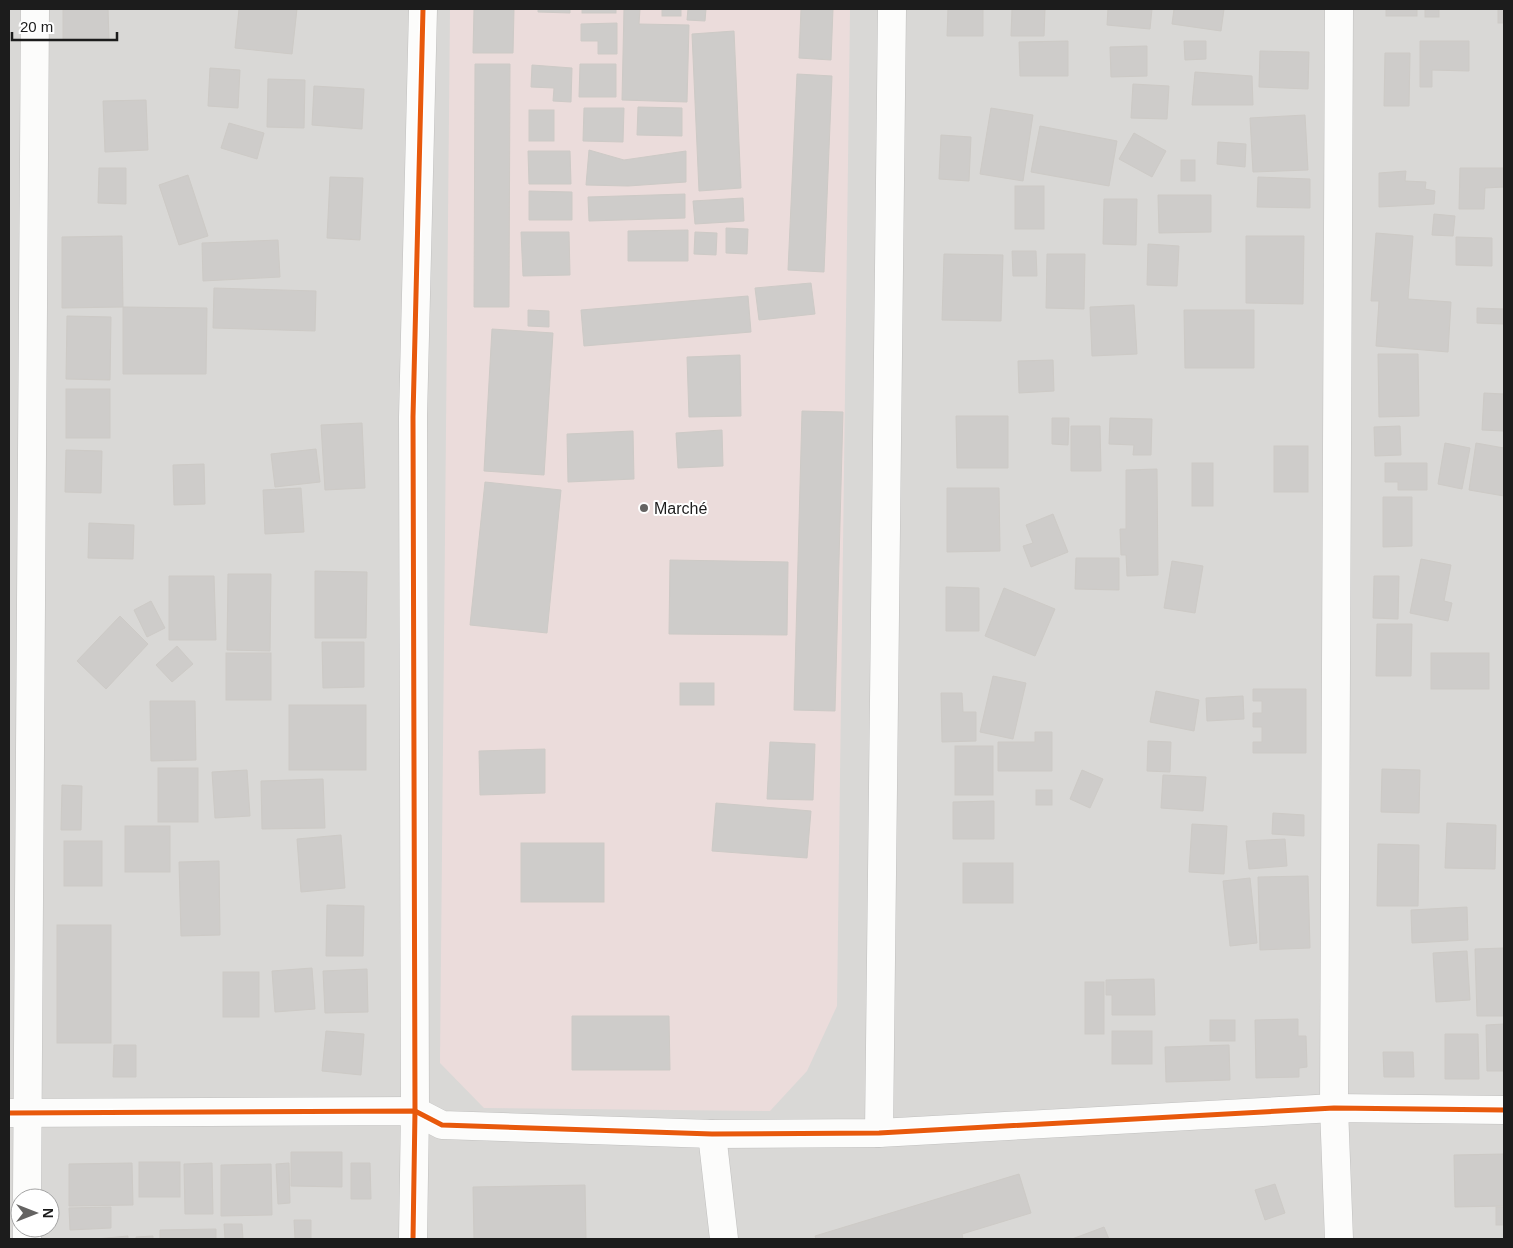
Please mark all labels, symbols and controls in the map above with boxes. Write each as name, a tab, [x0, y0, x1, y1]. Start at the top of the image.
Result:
scale bar	[12, 10, 118, 42]
text: 20 m	[20, 18, 53, 35]
place label: Marché	[654, 500, 707, 517]
marker: Marché	[638, 502, 650, 514]
north arrow	[10, 1188, 60, 1238]
text: N	[40, 1208, 56, 1218]

